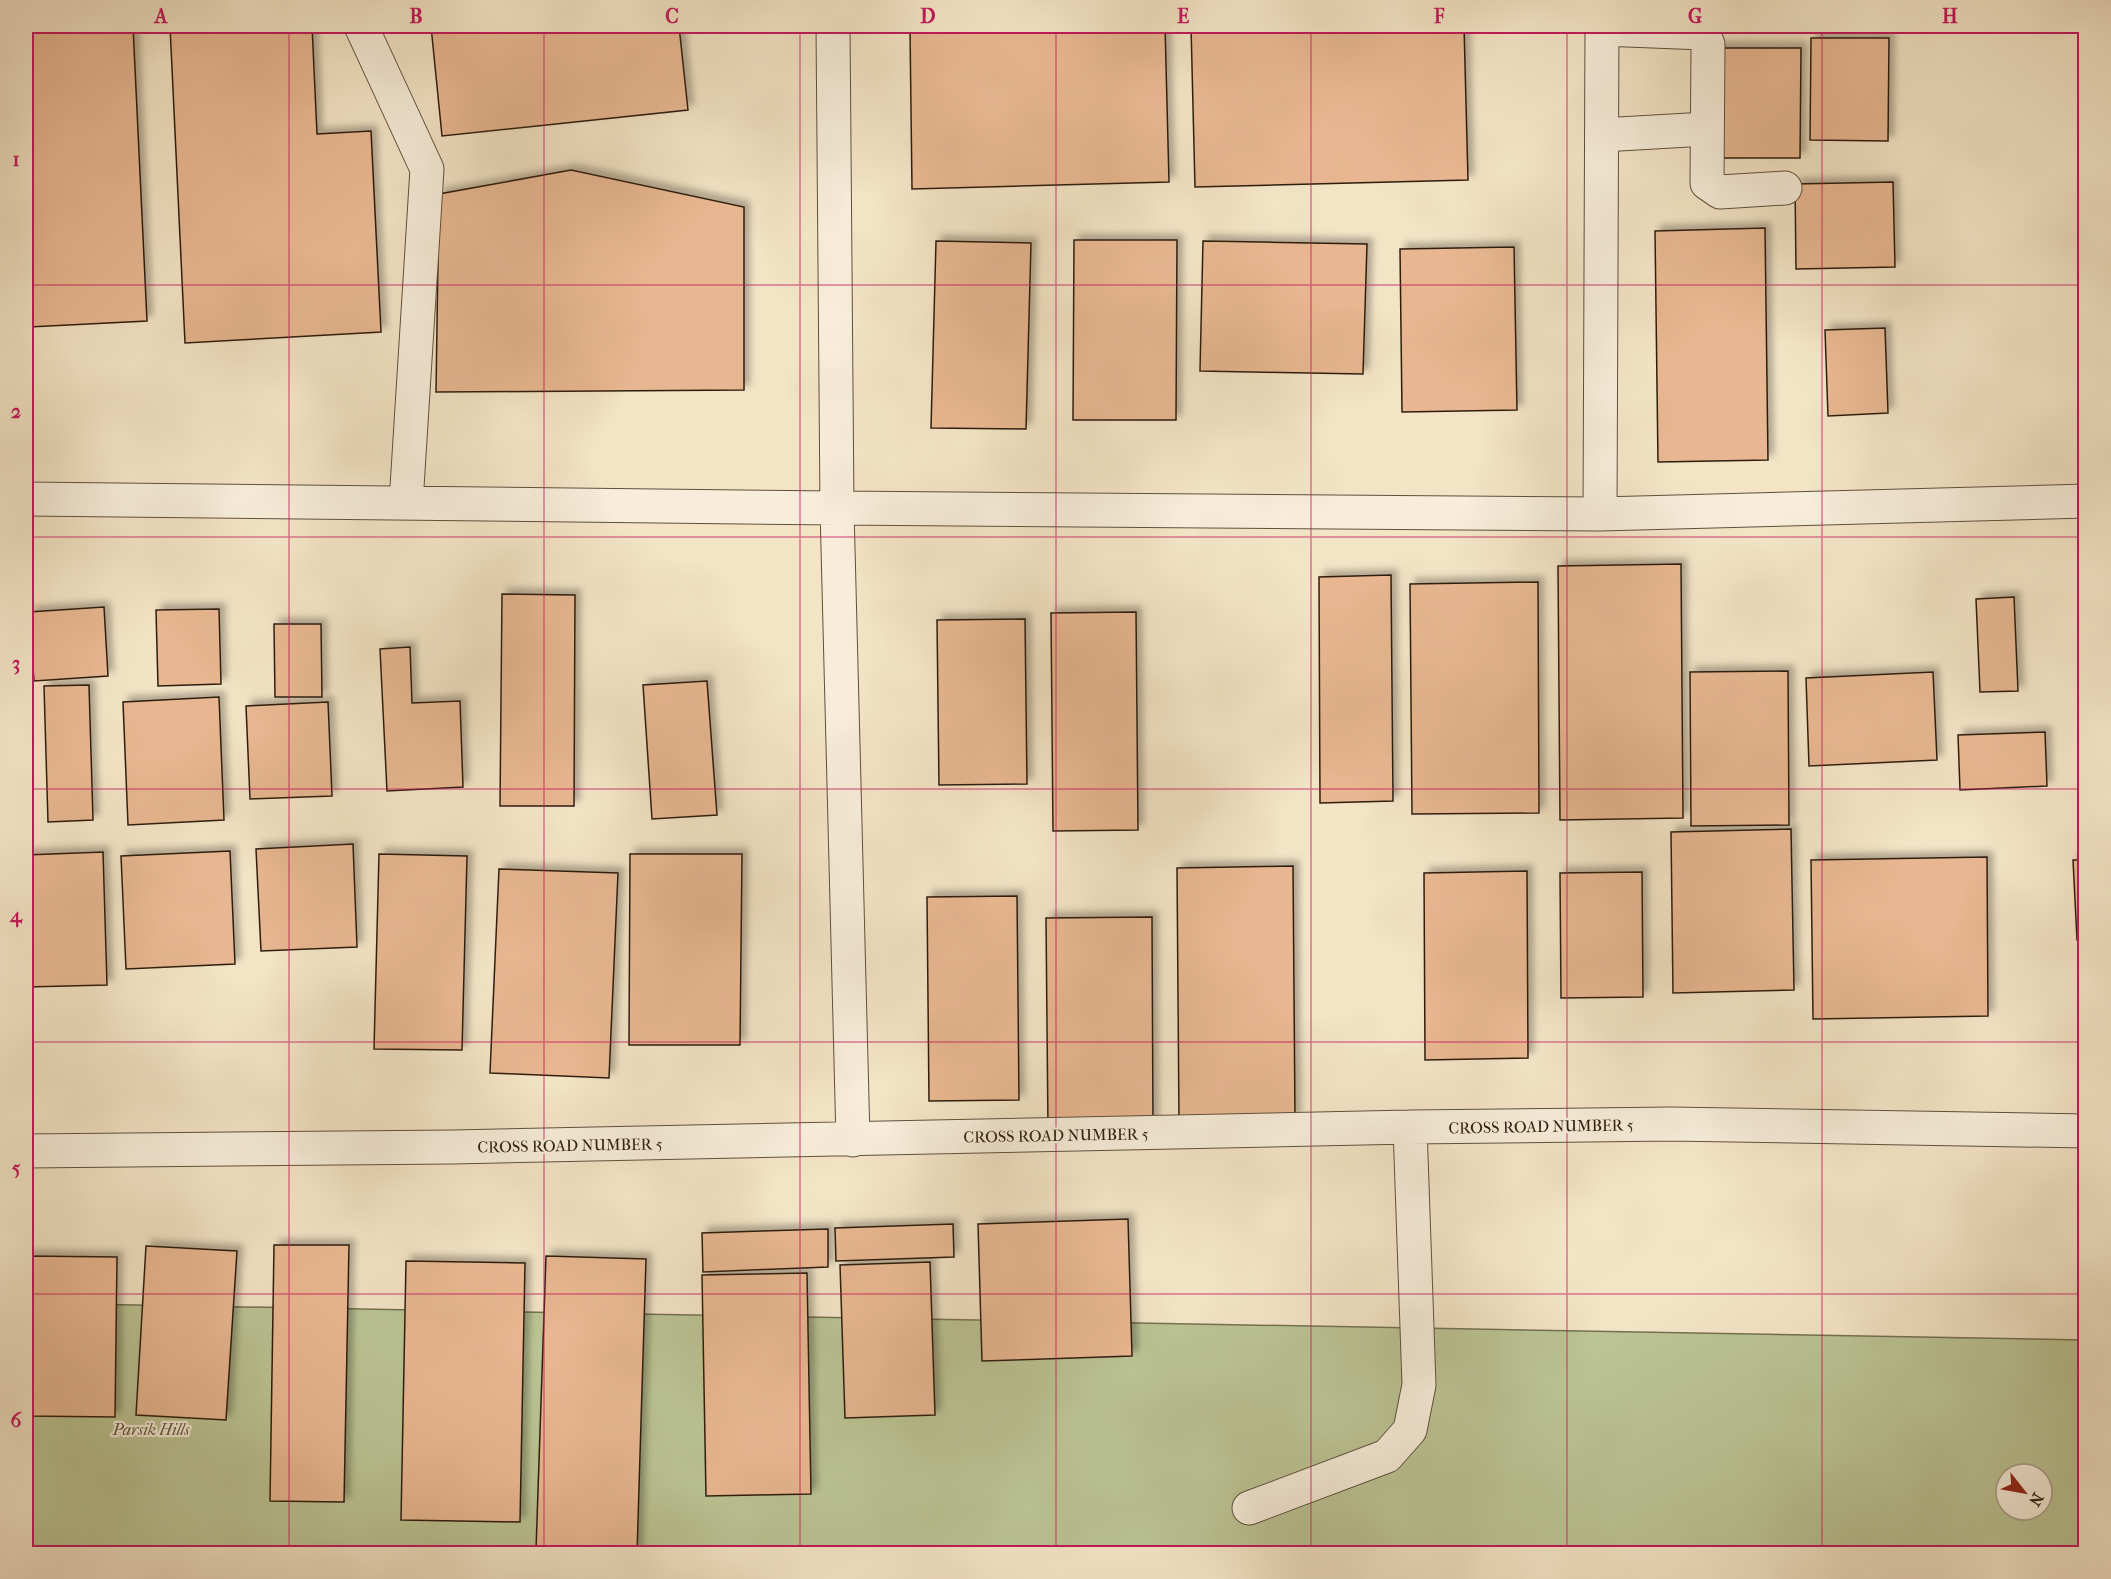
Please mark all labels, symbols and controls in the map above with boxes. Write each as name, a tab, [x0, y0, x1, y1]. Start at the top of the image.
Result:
text: A	[153, 5, 169, 28]
text: B	[409, 5, 423, 28]
text: C	[665, 5, 679, 28]
text: D	[920, 5, 936, 28]
text: E	[1177, 5, 1189, 28]
text: F	[1433, 5, 1445, 28]
text: G	[1688, 5, 1702, 28]
text: H	[1942, 5, 1958, 28]
text: 1	[12, 148, 20, 171]
text: 2	[11, 400, 21, 423]
text: 3	[12, 652, 20, 675]
text: 4	[9, 904, 23, 928]
street label: CROSS ROAD NUMBER 5	[1448, 1115, 1634, 1138]
street label: CROSS ROAD NUMBER 5	[963, 1124, 1149, 1147]
street label: CROSS ROAD NUMBER 5	[477, 1134, 663, 1157]
text: 5	[12, 1157, 21, 1180]
text: 6	[11, 1409, 23, 1432]
park label: Parsik Hills	[112, 1420, 190, 1439]
north arrow	[1994, 1462, 2054, 1522]
text: N	[2025, 1489, 2048, 1510]

